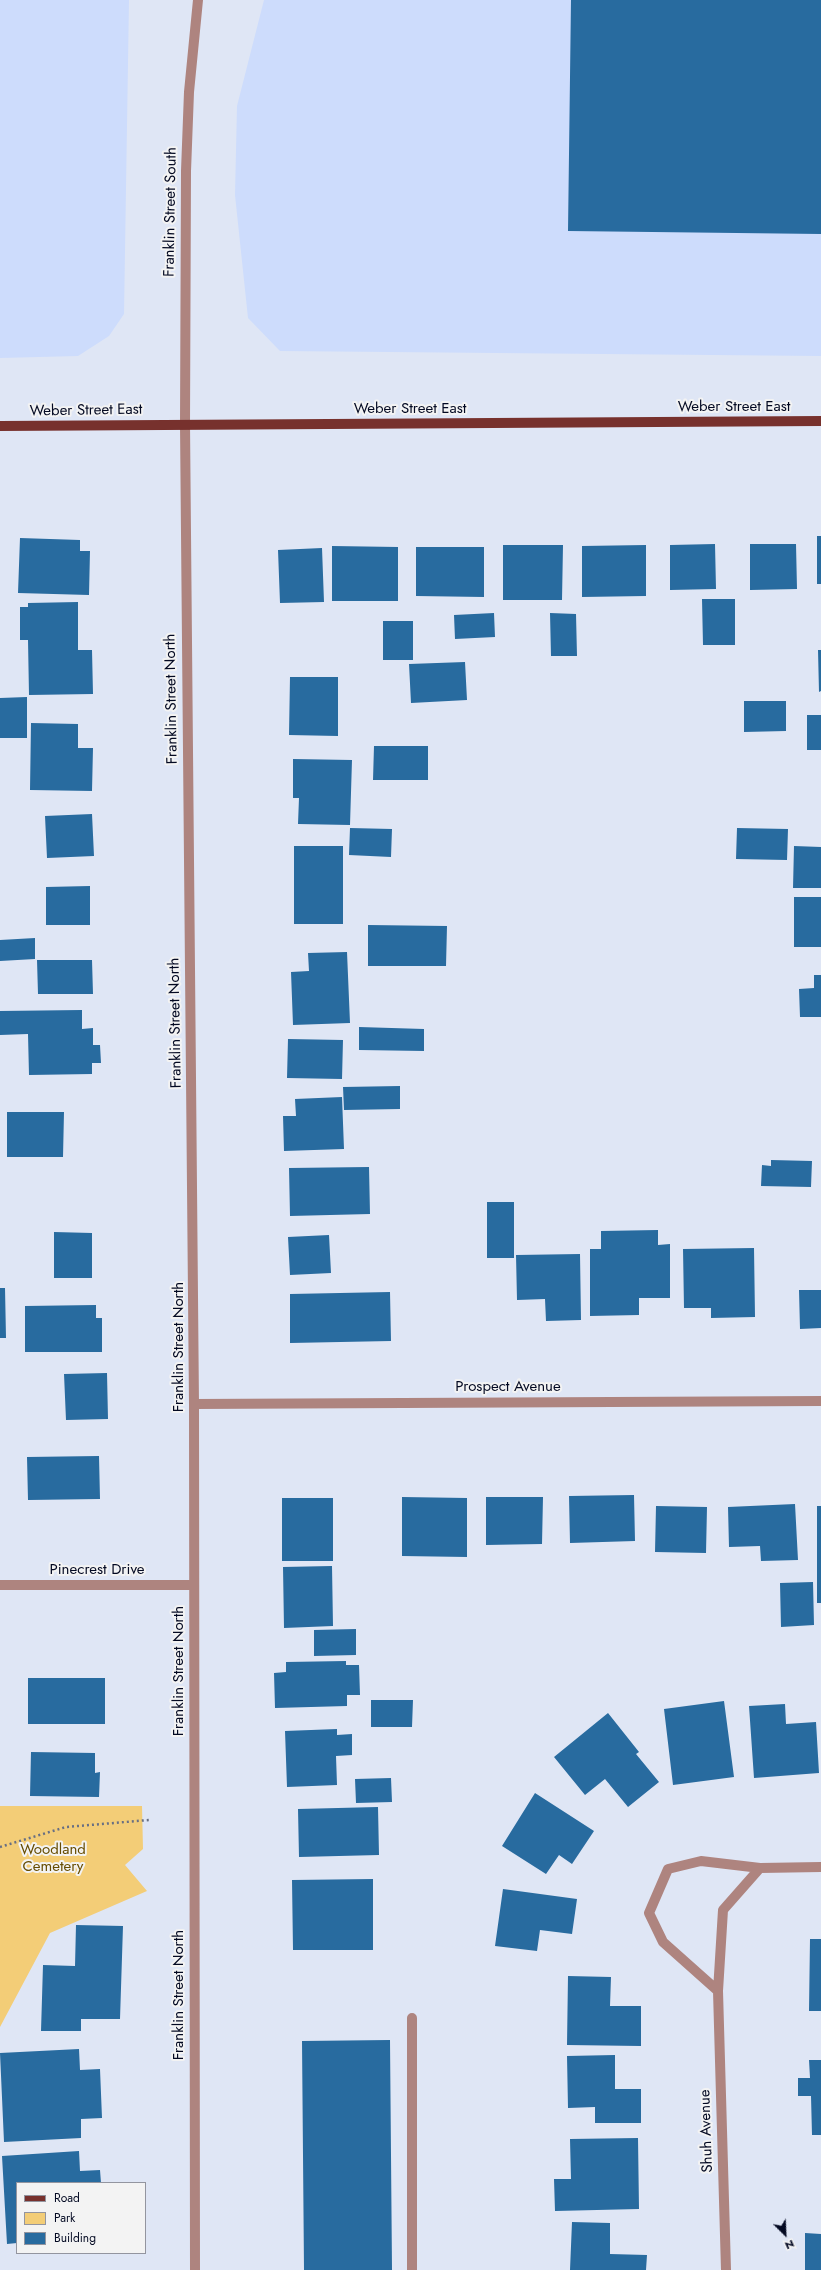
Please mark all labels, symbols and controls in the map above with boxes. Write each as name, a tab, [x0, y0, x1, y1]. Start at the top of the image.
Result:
street label: Franklin Street South	[161, 147, 181, 277]
street label: Weber Street East	[678, 398, 790, 416]
street label: Weber Street East	[354, 400, 466, 418]
street label: Weber Street East	[30, 401, 142, 421]
street label: Franklin Street North	[162, 634, 182, 764]
street label: Franklin Street North	[166, 958, 186, 1088]
street label: Franklin Street North	[170, 1282, 188, 1412]
street label: Prospect Avenue	[455, 1378, 561, 1396]
street label: Pinecrest Drive	[49, 1561, 145, 1579]
street label: Franklin Street North	[170, 1606, 188, 1736]
park label: Woodland Cemetery	[20, 1841, 86, 1876]
street label: Franklin Street North	[170, 1930, 188, 2060]
street label: Shuh Avenue	[697, 2089, 717, 2173]
legend	[16, 2182, 146, 2254]
text: Road	[54, 2189, 80, 2207]
text: Park	[54, 2209, 75, 2227]
north arrow	[765, 2214, 805, 2254]
text: Building	[54, 2229, 96, 2247]
text: N	[783, 2236, 797, 2254]

